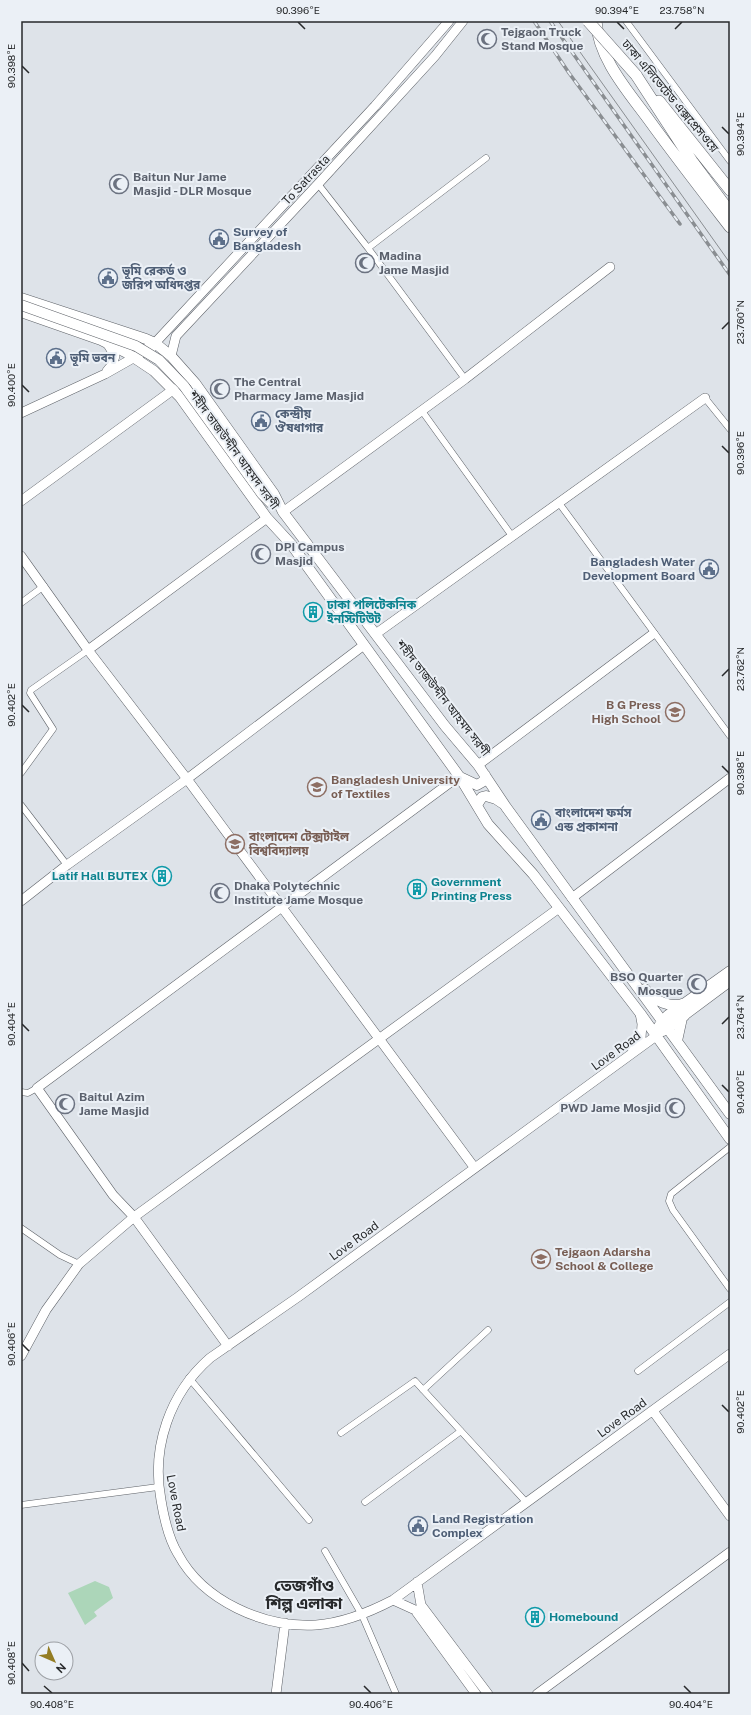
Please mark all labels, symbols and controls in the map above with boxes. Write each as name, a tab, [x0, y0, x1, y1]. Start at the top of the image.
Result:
text: 90.396°E	[276, 4, 320, 16]
text: 90.394°E	[595, 4, 639, 16]
text: 23.758°N	[659, 4, 705, 16]
place label: Tejgaon Truck Stand Mosque	[501, 25, 584, 53]
mosque icon: Tejgaon Truck Stand Mosque	[476, 28, 498, 50]
street label: ঢাকা এলিভেটেড এক্সপ্রেসওয়ে	[618, 35, 722, 155]
text: 90.398°E	[5, 44, 17, 88]
text: 90.394°E	[734, 112, 746, 156]
street label: To Satrasta	[279, 152, 333, 208]
place label: Baitun Nur Jame Masjid - DLR Mosque	[133, 170, 252, 198]
mosque icon: Baitun Nur Jame Masjid - DLR Mosque	[108, 173, 130, 195]
place label: Survey of Bangladesh	[233, 225, 301, 253]
public building icon: Survey of Bangladesh	[208, 228, 230, 250]
place label: Madina Jame Masjid	[379, 249, 449, 277]
mosque icon: Madina Jame Masjid	[354, 252, 376, 274]
place label: ভূমি রেকর্ড ও জরিপ অধিদপ্তর	[121, 263, 201, 292]
public building icon: ভূমি রেকর্ড ও জরিপ অধিদপ্তর	[97, 267, 119, 289]
text: 23.760°N	[734, 300, 746, 344]
public building icon: ভূমি ভবন	[45, 347, 67, 369]
place label: ভূমি ভবন	[69, 350, 116, 367]
text: 90.400°E	[5, 363, 17, 407]
place label: The Central Pharmacy Jame Masjid	[234, 375, 364, 403]
mosque icon: The Central Pharmacy Jame Masjid	[209, 378, 231, 400]
street label: শহীদ তাজউদ্দীন আহমদ সরণী	[186, 386, 283, 513]
place label: কেন্দ্রীয় ঔষধাগার	[275, 406, 324, 435]
public building icon: কেন্দ্রীয় ঔষধাগার	[250, 410, 272, 432]
text: 90.396°E	[734, 431, 746, 475]
place label: DPI Campus Masjid	[275, 540, 345, 568]
mosque icon: DPI Campus Masjid	[250, 543, 272, 565]
place label: Bangladesh Water Development Board	[582, 555, 695, 583]
public building icon: Bangladesh Water Development Board	[698, 558, 720, 580]
place label: ঢাকা পলিটেকনিক ইনস্টিটিউট	[326, 597, 416, 626]
building icon: ঢাকা পলিটেকনিক ইনস্টিটিউট	[302, 601, 324, 623]
street label: শহীদ তাজউদ্দীন আহমদ সরণী	[393, 636, 494, 759]
text: 23.762°N	[734, 647, 746, 691]
text: 90.402°E	[5, 683, 17, 727]
place label: B G Press High School	[592, 698, 661, 726]
school or university icon: B G Press High School	[664, 701, 686, 723]
text: 90.398°E	[734, 751, 746, 795]
place label: Bangladesh University of Textiles	[331, 773, 460, 801]
school or university icon: Bangladesh University of Textiles	[306, 776, 328, 798]
place label: বাংলাদেশ ফর্মস এন্ড প্রকাশনা	[554, 805, 632, 834]
public building icon: বাংলাদেশ ফর্মস এন্ড প্রকাশনা	[530, 809, 552, 831]
place label: বাংলাদেশ টেক্সটাইল বিশ্ববিদ্যালয়	[248, 829, 350, 858]
school or university icon: বাংলাদেশ টেক্সটাইল বিশ্ববিদ্যালয়	[224, 833, 246, 855]
building icon: Latif Hall BUTEX	[151, 865, 173, 887]
place label: Latif Hall BUTEX	[52, 869, 148, 883]
place label: Government Printing Press	[431, 875, 512, 903]
building icon: Government Printing Press	[406, 878, 428, 900]
place label: Dhaka Polytechnic Institute Jame Mosque	[234, 879, 363, 907]
mosque icon: Dhaka Polytechnic Institute Jame Mosque	[209, 882, 231, 904]
place label: BSO Quarter Mosque	[610, 970, 683, 998]
mosque icon: BSO Quarter Mosque	[686, 973, 708, 995]
text: 23.764°N	[734, 995, 746, 1039]
text: 90.404°E	[5, 1002, 17, 1046]
street label: Love Road	[589, 1028, 643, 1074]
text: 90.400°E	[734, 1070, 746, 1114]
place label: Baitul Azim Jame Masjid	[79, 1090, 149, 1118]
mosque icon: Baitul Azim Jame Masjid	[54, 1093, 76, 1115]
mosque icon: PWD Jame Mosjid	[664, 1097, 686, 1119]
place label: PWD Jame Mosjid	[560, 1101, 661, 1115]
street label: Love Road	[327, 1218, 381, 1264]
place label: Tejgaon Adarsha School & College	[555, 1245, 654, 1273]
school or university icon: Tejgaon Adarsha School & College	[530, 1248, 552, 1270]
text: 90.406°E	[5, 1322, 17, 1366]
text: 90.402°E	[734, 1390, 746, 1434]
street label: Love Road	[595, 1395, 649, 1441]
street label: Love Road	[164, 1474, 188, 1532]
place label: Land Registration Complex	[432, 1512, 533, 1540]
public building icon: Land Registration Complex	[407, 1515, 429, 1537]
district label: তেজগাঁও শিল্প এলাকা	[265, 1576, 343, 1614]
building icon: Homebound	[524, 1606, 546, 1628]
place label: Homebound	[549, 1610, 618, 1624]
text: 90.408°E	[5, 1641, 17, 1685]
north arrow	[34, 1641, 74, 1681]
text: N	[54, 1661, 68, 1675]
text: 90.408°E	[30, 1698, 74, 1710]
text: 90.406°E	[349, 1698, 393, 1710]
text: 90.404°E	[669, 1698, 713, 1710]

